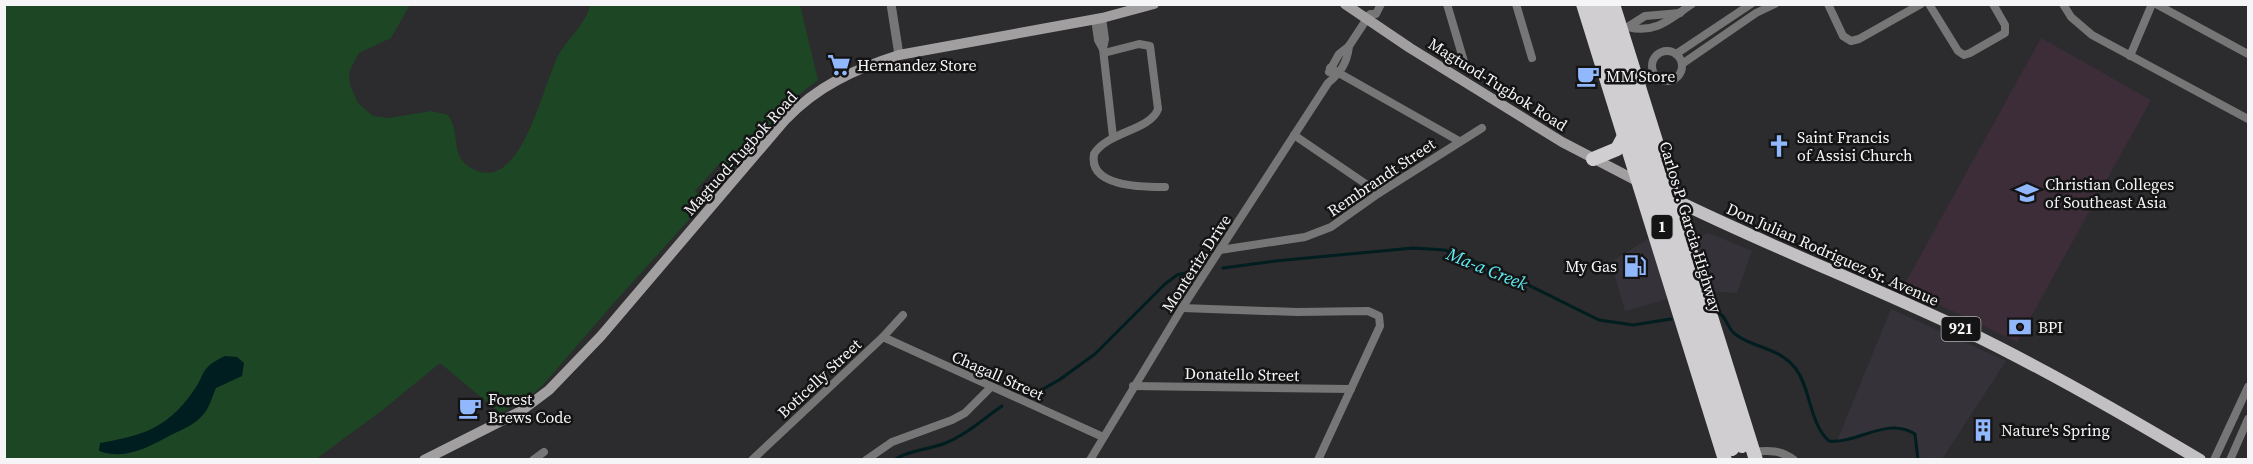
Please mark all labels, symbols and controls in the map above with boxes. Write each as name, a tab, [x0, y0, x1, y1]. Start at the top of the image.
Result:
street label: Magtuod-Tugbok Road	[1424, 32, 1572, 136]
supermarket icon: Hernandez Store	[826, 52, 852, 78]
place label: Hernandez Store	[857, 54, 977, 76]
cafe icon: MM Store	[1575, 63, 1601, 89]
place label: MM Store	[1606, 65, 1675, 87]
street label: Magtuod-Tugbok Road	[678, 86, 802, 220]
place label: Saint Francis of Assisi Church	[1797, 126, 1913, 166]
street label: Rembrandt Street	[1323, 132, 1440, 221]
church icon: Saint Francis of Assisi Church	[1766, 133, 1792, 159]
street label: Carlos P. Garcia Highway	[1654, 139, 1728, 316]
place label: Christian Colleges of Southeast Asia	[2045, 173, 2174, 213]
school or university icon: Christian Colleges of Southeast Asia	[2014, 180, 2040, 206]
street label: Don Julian Rodriguez Sr. Avenue	[1723, 197, 1943, 311]
street label: Monteritz Drive	[1156, 210, 1236, 316]
road number: 1	[1652, 215, 1672, 239]
water label: Ma-a Creek	[1442, 241, 1532, 296]
fuel station icon: My Gas	[1622, 253, 1648, 279]
place label: My Gas	[1565, 255, 1617, 277]
bank icon: BPI	[2007, 314, 2033, 340]
place label: BPI	[2038, 316, 2063, 338]
road number: 921	[1942, 317, 1980, 341]
street label: Boticelly Street	[772, 333, 866, 423]
street label: Chagall Street	[949, 345, 1048, 405]
street label: Donatello Street	[1185, 362, 1300, 386]
place label: Forest Brews Code	[488, 388, 572, 428]
cafe icon: Forest Brews Code	[457, 395, 483, 421]
building icon: Nature's Spring	[1970, 417, 1996, 443]
place label: Nature's Spring	[2001, 419, 2110, 441]

